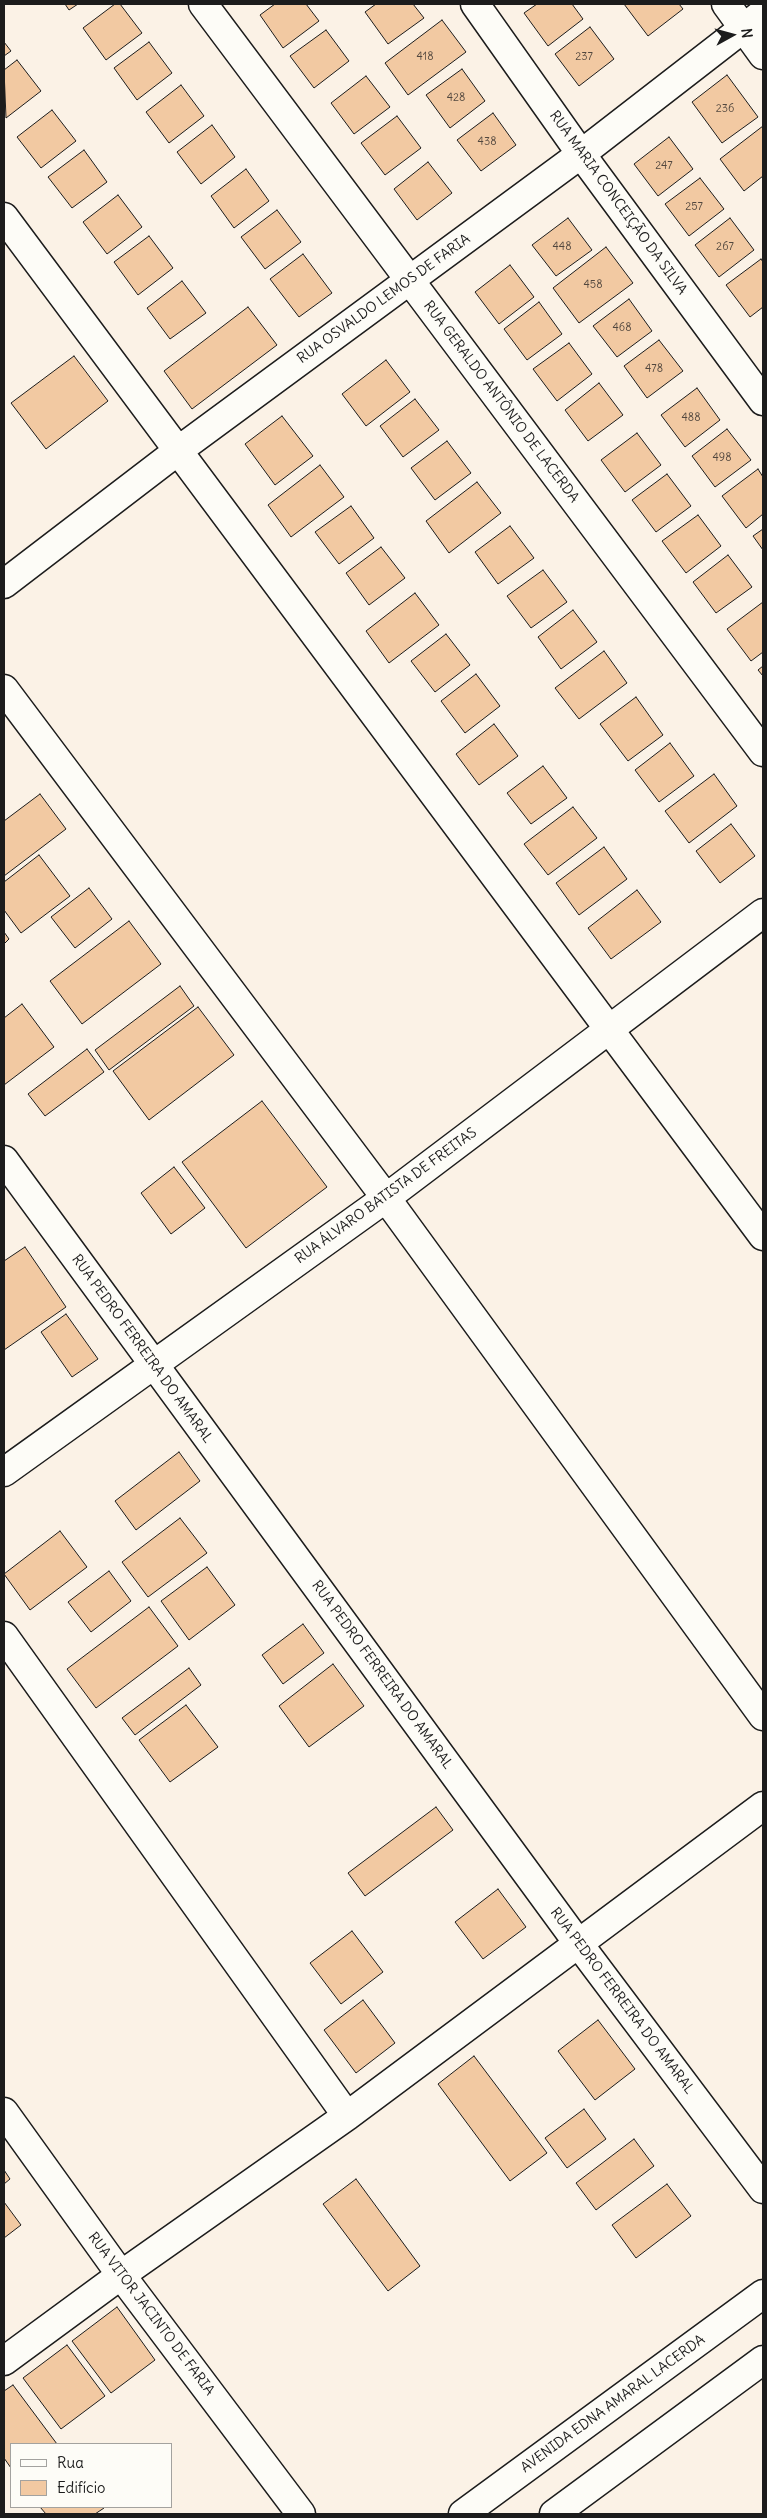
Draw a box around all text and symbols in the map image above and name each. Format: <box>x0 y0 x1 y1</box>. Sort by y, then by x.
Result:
north arrow <box>707 10 757 60</box>
text: N <box>737 27 756 39</box>
house number: 418 <box>417 50 433 64</box>
house number: 237 <box>575 50 593 64</box>
house number: 428 <box>447 91 465 105</box>
house number: 236 <box>716 102 734 116</box>
street label: RUA MARIA CONCEIÇÃO DA SILVA <box>546 108 690 298</box>
house number: 438 <box>478 135 496 149</box>
house number: 247 <box>655 159 673 173</box>
house number: 257 <box>685 200 703 214</box>
street label: RUA OSVALDO LEMOS DE FARIA <box>294 231 474 367</box>
house number: 448 <box>552 240 572 254</box>
house number: 267 <box>716 240 734 254</box>
house number: 458 <box>583 278 603 292</box>
street label: RUA GERALDO ANTÔNIO DE LACERDA <box>420 298 582 506</box>
house number: 468 <box>612 321 632 335</box>
house number: 478 <box>645 362 663 376</box>
house number: 488 <box>681 411 701 425</box>
house number: 498 <box>712 451 732 465</box>
street label: RUA ÁLVARO BATISTA DE FREITAS <box>292 1124 480 1268</box>
street label: RUA PEDRO FERREIRA DO AMARAL <box>68 1251 216 1447</box>
street label: RUA PEDRO FERREIRA DO AMARAL <box>308 1577 456 1773</box>
street label: RUA PEDRO FERREIRA DO AMARAL <box>546 1905 698 2097</box>
street label: RUA VITOR JACINTO DE FARIA <box>84 2229 218 2399</box>
street label: AVENIDA EDNA AMARAL LACERDA <box>518 2331 708 2477</box>
legend <box>10 2443 172 2508</box>
text: Rua <box>57 2453 84 2472</box>
text: Edifício <box>57 2478 105 2497</box>

